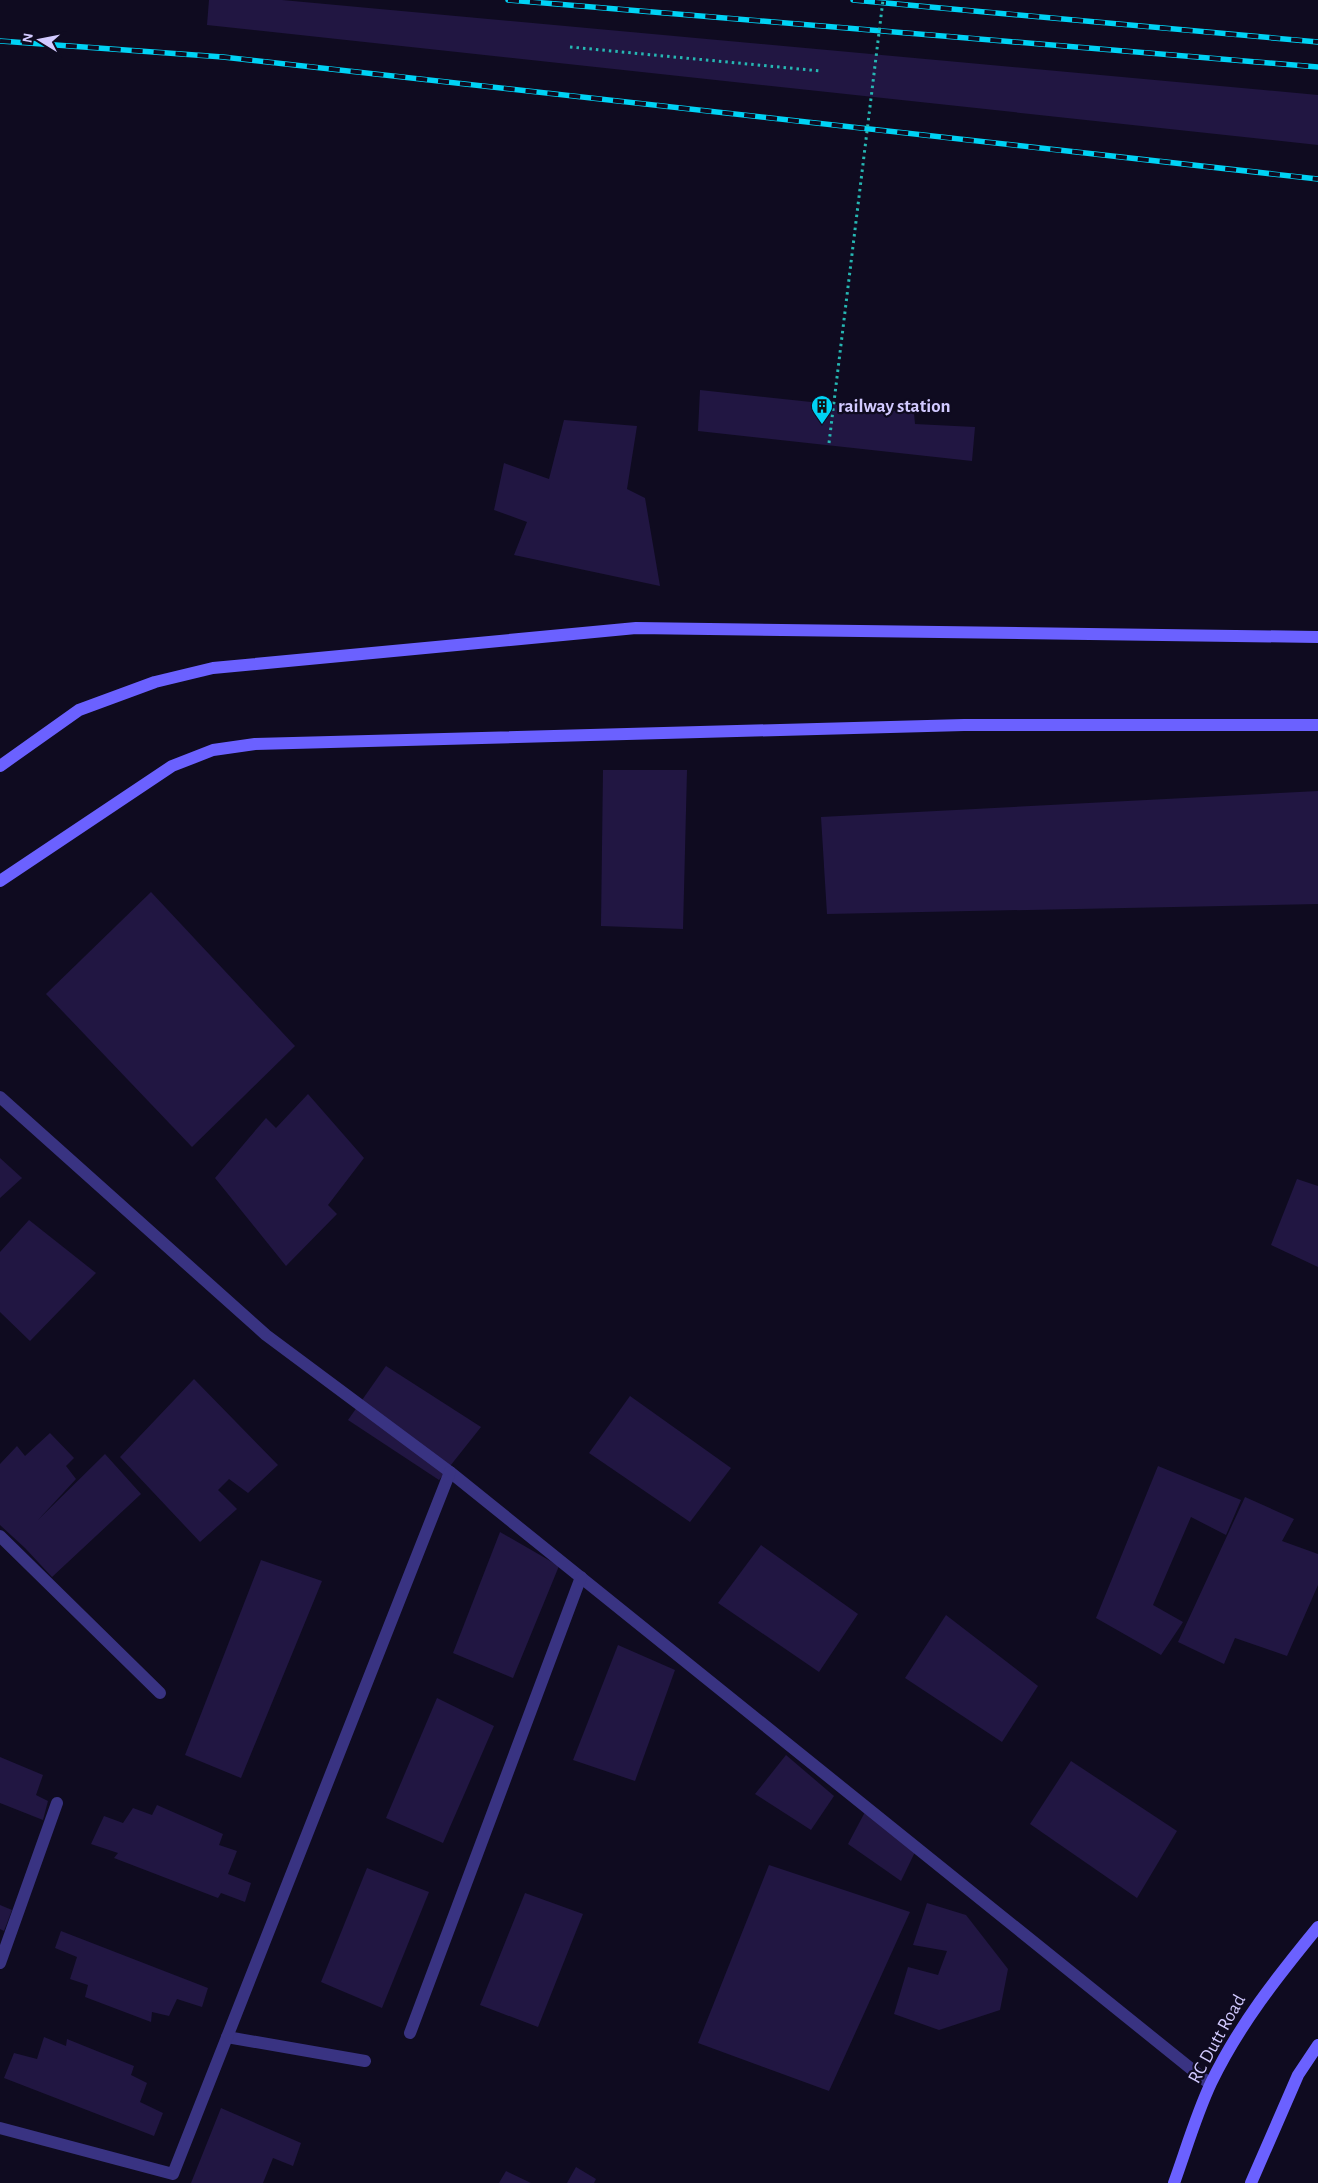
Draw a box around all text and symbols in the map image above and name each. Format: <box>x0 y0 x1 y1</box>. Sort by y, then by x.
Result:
north arrow <box>15 15 65 65</box>
text: N <box>20 32 36 44</box>
building icon: railway station <box>810 394 834 425</box>
place label: railway station <box>838 397 950 416</box>
street label: RC Dutt Road <box>1185 1991 1249 2087</box>

